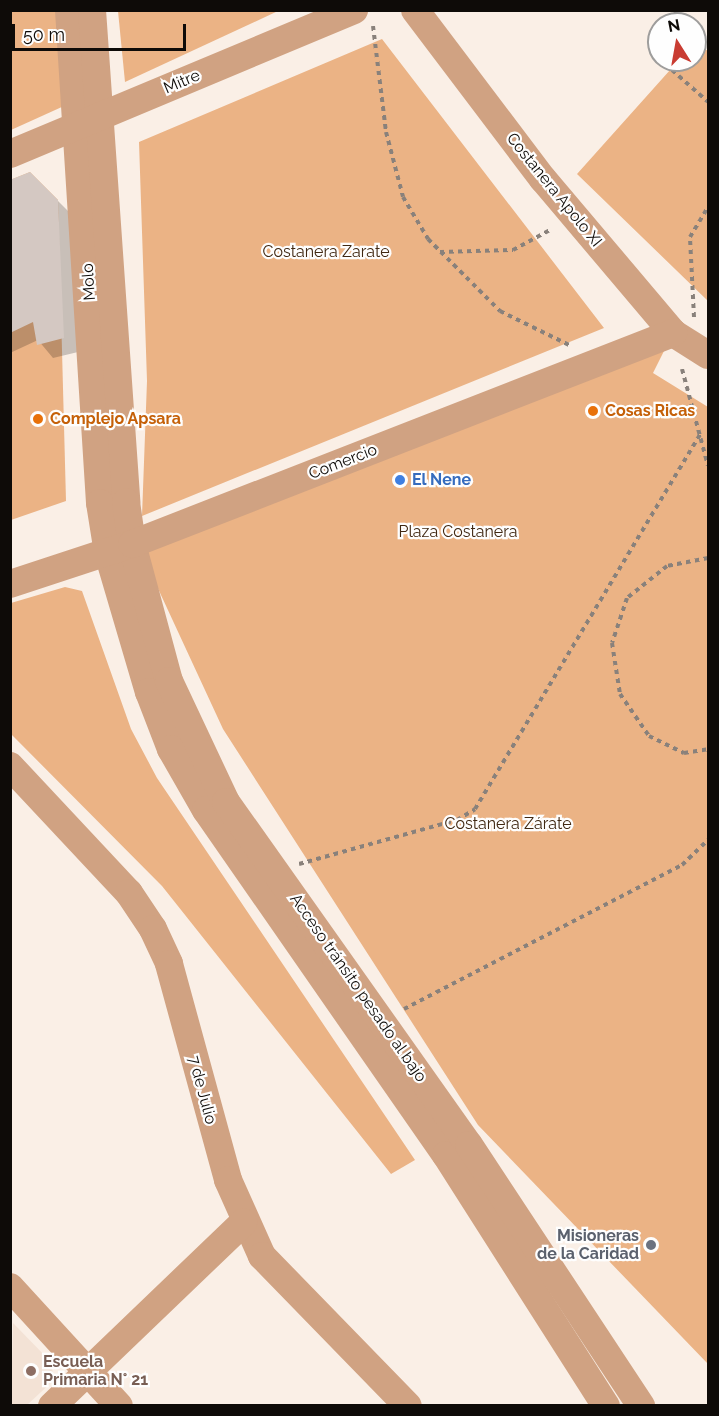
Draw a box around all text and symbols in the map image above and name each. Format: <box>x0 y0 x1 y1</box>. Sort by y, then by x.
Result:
scale bar <box>15 12 189 50</box>
north arrow <box>647 12 707 72</box>
text: N <box>666 15 682 36</box>
text: 50 m <box>23 24 65 45</box>
street label: Mitre <box>161 66 203 98</box>
street label: Costanera Apolo XI <box>502 129 606 251</box>
park label: Costanera Zarate <box>262 242 390 262</box>
street label: Molo <box>78 263 100 301</box>
place label: Cosas Ricas <box>605 401 695 421</box>
marker: Cosas Ricas <box>586 404 600 418</box>
place label: Complejo Apsara <box>50 409 181 429</box>
marker: Complejo Apsara <box>31 412 45 426</box>
street label: Comercio <box>306 440 380 484</box>
place label: El Nene <box>412 470 471 490</box>
marker: El Nene <box>393 473 407 487</box>
park label: Plaza Costanera <box>398 522 518 542</box>
park label: Costanera Zárate <box>444 814 572 834</box>
street label: Acceso tránsito pesado al bajo <box>285 890 431 1086</box>
street label: 7 de Julio <box>184 1053 220 1127</box>
place label: Misioneras de la Caridad <box>537 1226 639 1264</box>
marker: Misioneras de la Caridad <box>644 1238 658 1252</box>
place label: Escuela Primaria N° 21 <box>43 1352 148 1390</box>
marker: Escuela Primaria N° 21 <box>24 1364 38 1378</box>

